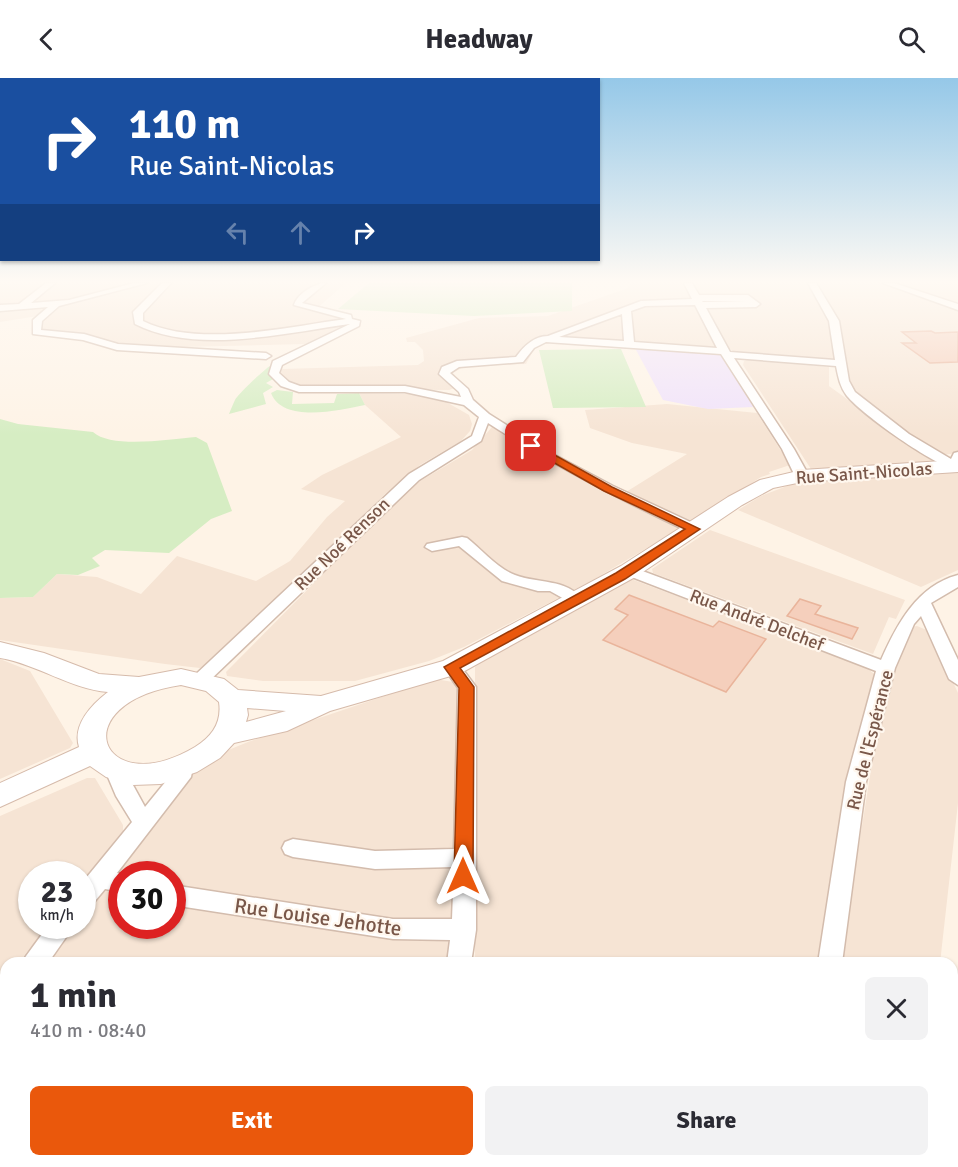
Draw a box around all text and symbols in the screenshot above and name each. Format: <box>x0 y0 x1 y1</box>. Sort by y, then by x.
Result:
icon: back <box>30 23 63 56</box>
text: Headway <box>425 23 533 56</box>
icon: search <box>895 23 928 56</box>
text: 110 m <box>129 99 240 150</box>
icon: right <box>30 102 108 180</box>
text: Rue Saint-Nicolas <box>129 150 334 183</box>
icon: left <box>221 216 254 249</box>
icon: ahead <box>284 216 317 249</box>
icon: right <box>347 216 380 249</box>
pin <box>505 420 556 471</box>
icon: arrive <box>514 429 547 462</box>
street label: Rue Saint-Nicolas <box>795 457 933 489</box>
street label: Rue Noé Renson <box>290 493 394 595</box>
street label: Rue André Delchef <box>687 584 828 656</box>
street label: Rue de l'Espérance <box>842 668 898 812</box>
position arrow <box>431 844 495 908</box>
speed limit sign: 30 <box>108 861 186 939</box>
text: 23 <box>41 874 73 911</box>
street label: Rue Louise Jehotte <box>233 892 403 942</box>
text: km/h <box>40 906 74 924</box>
text: 1 min <box>30 973 117 1018</box>
button: close <box>865 977 928 1040</box>
text: 410 m · 08:40 <box>30 1018 146 1043</box>
button: Exit <box>30 1086 473 1155</box>
button: Share <box>485 1086 928 1155</box>

